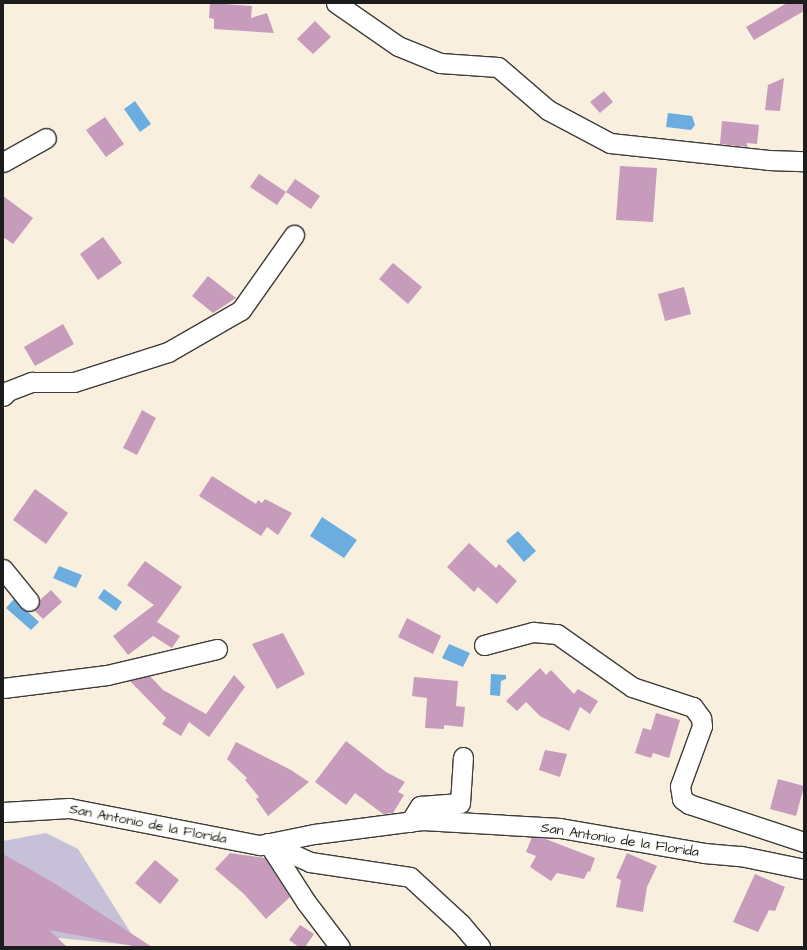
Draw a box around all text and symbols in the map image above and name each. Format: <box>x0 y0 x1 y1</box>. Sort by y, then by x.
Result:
street label: San Antonio de la Florida <box>68 800 228 848</box>
street label: San Antonio de la Florida <box>540 819 700 861</box>

